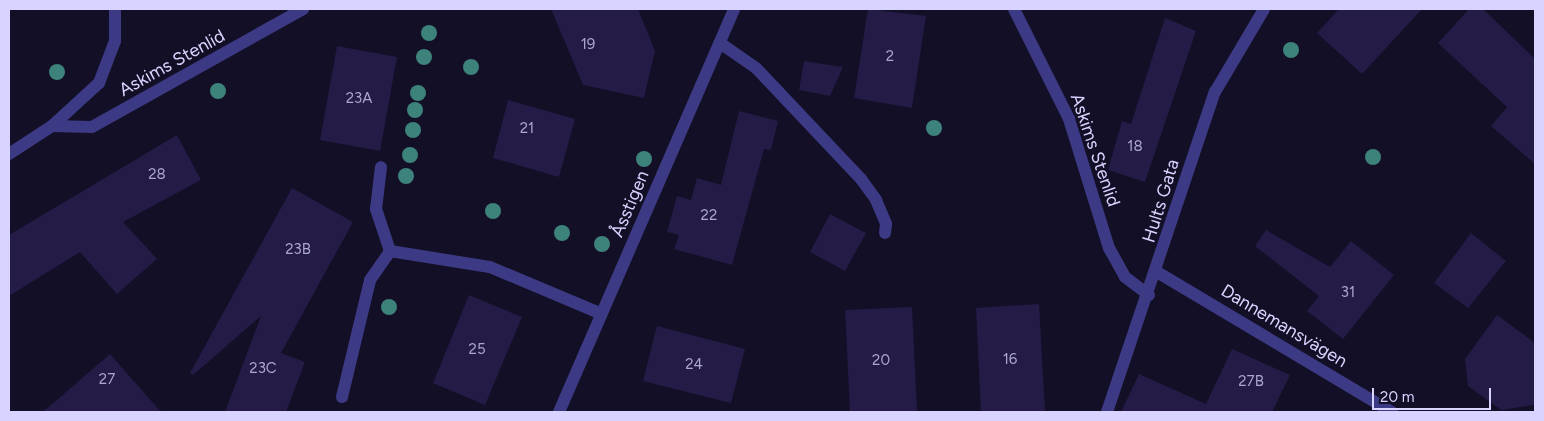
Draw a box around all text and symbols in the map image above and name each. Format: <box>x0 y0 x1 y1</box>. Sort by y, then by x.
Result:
street label: Askims Stenlid <box>115 25 229 101</box>
house number: 19 <box>581 36 595 54</box>
house number: 2 <box>886 48 894 66</box>
house number: 23A <box>346 90 372 108</box>
street label: Askims Stenlid <box>1066 91 1124 209</box>
house number: 21 <box>520 120 534 138</box>
house number: 18 <box>1127 138 1143 156</box>
street label: Hults Gata <box>1138 157 1184 245</box>
house number: 28 <box>148 166 166 184</box>
street label: Åsstigen <box>606 167 654 241</box>
house number: 22 <box>701 207 717 225</box>
house number: 23B <box>285 241 311 259</box>
street label: Dannemansvägen <box>1217 280 1351 372</box>
house number: 31 <box>1341 284 1355 302</box>
house number: 25 <box>468 341 486 359</box>
house number: 16 <box>1003 351 1017 369</box>
house number: 20 <box>872 352 890 370</box>
house number: 24 <box>685 356 703 374</box>
house number: 23C <box>249 360 277 378</box>
house number: 27 <box>99 371 115 389</box>
house number: 27B <box>1238 373 1264 391</box>
scale bar <box>1374 378 1493 410</box>
text: 20 m <box>1380 388 1414 406</box>

